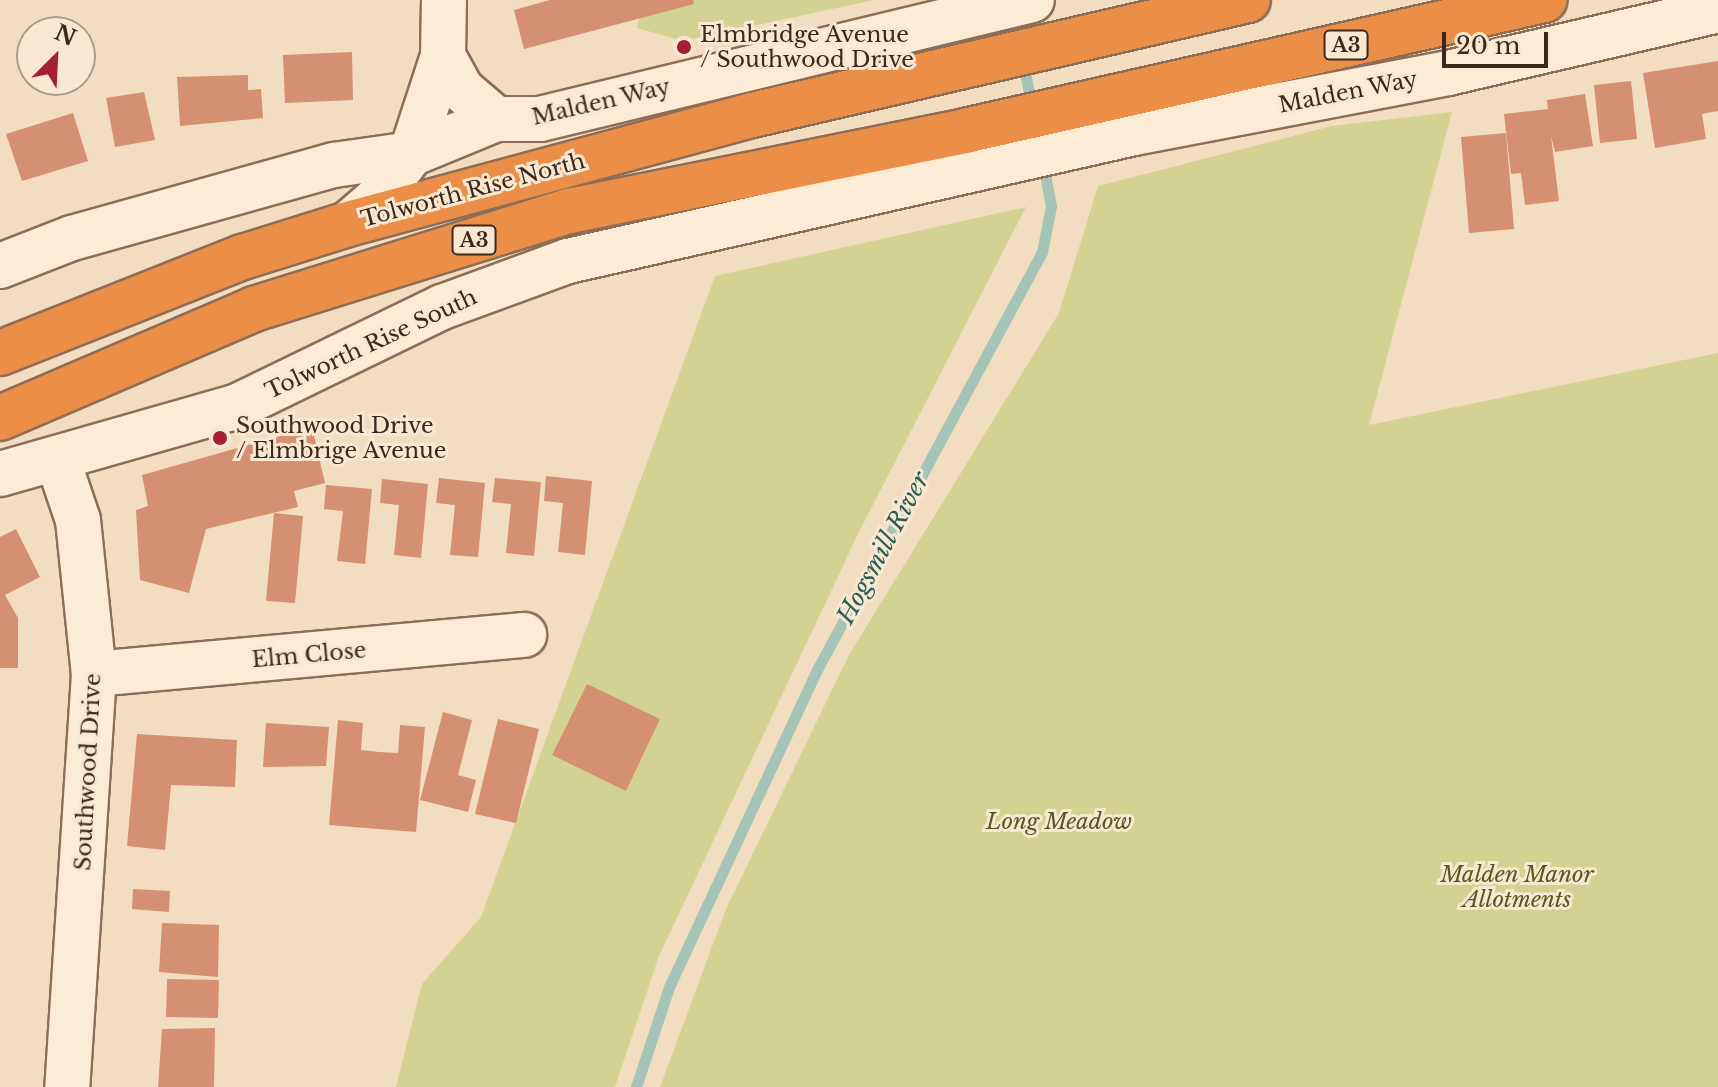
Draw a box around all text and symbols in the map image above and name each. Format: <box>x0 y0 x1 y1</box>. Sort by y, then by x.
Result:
north arrow <box>16 16 96 96</box>
scale bar <box>1446 16 1552 66</box>
text: N <box>50 19 80 52</box>
place label: Elmbridge Avenue / Southwood Drive <box>700 21 914 72</box>
road number: A3 <box>1322 29 1370 61</box>
text: 20 m <box>1456 31 1521 60</box>
marker: Elmbridge Avenue / Southwood Drive <box>675 38 693 56</box>
street label: Malden Way <box>1276 65 1420 119</box>
street label: Malden Way <box>529 73 673 131</box>
street label: Tolworth Rise North <box>358 147 588 233</box>
road number: A3 <box>450 224 498 256</box>
street label: Tolworth Rise South <box>261 283 481 405</box>
place label: Southwood Drive / Elmbrige Avenue <box>236 412 447 464</box>
marker: Southwood Drive / Elmbrige Avenue <box>211 429 229 447</box>
water label: Hogsmill River <box>831 467 935 629</box>
street label: Elm Close <box>251 637 367 673</box>
street label: Southwood Drive <box>70 673 106 871</box>
park label: Long Meadow <box>986 809 1132 835</box>
park label: Malden Manor Allotments <box>1440 861 1594 912</box>

